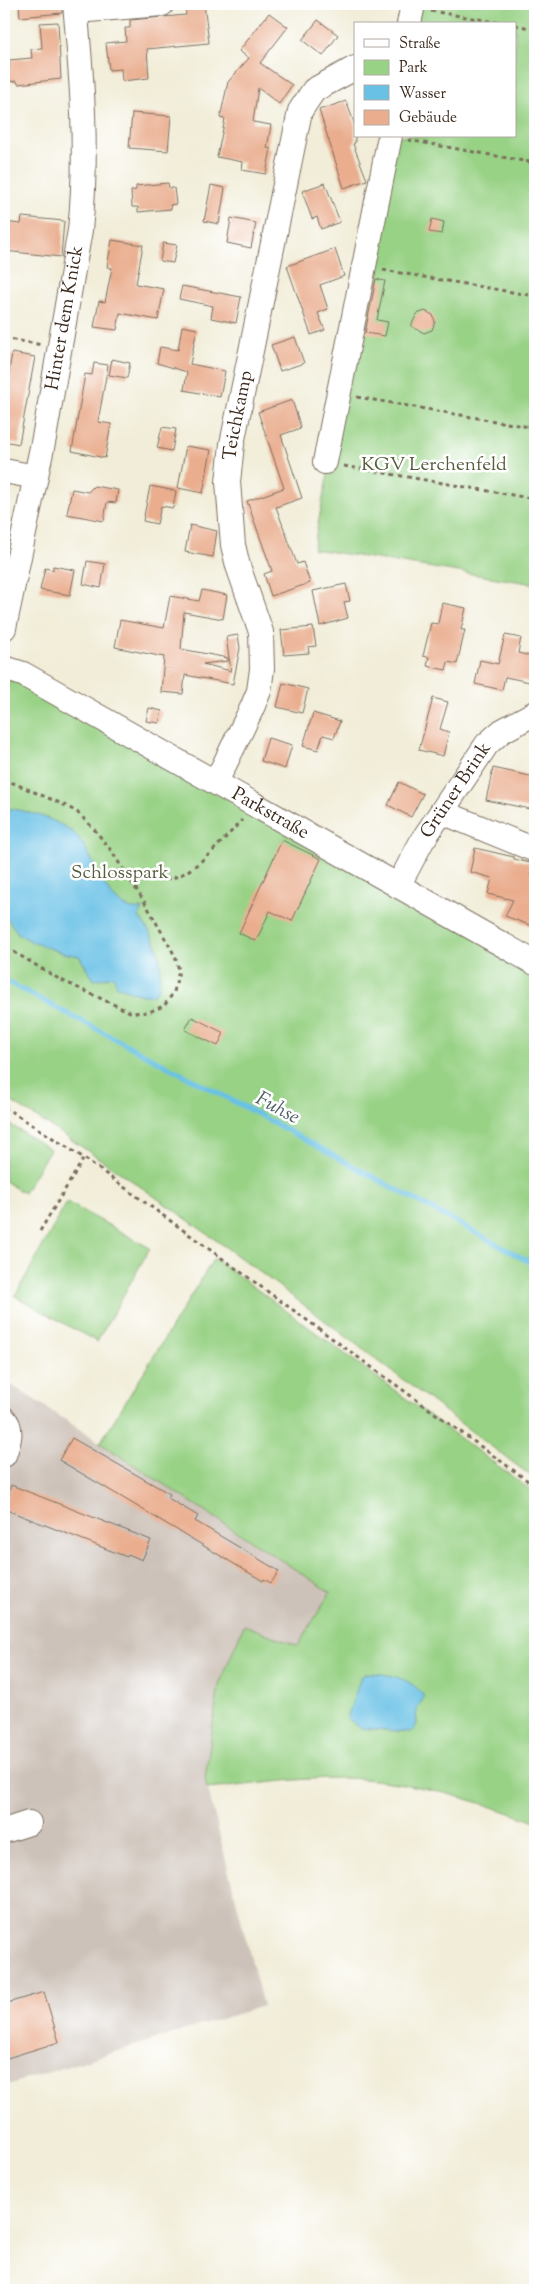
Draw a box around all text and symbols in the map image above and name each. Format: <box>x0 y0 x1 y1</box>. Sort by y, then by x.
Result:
legend <box>354 22 516 138</box>
text: Straße <box>399 34 441 55</box>
text: Park <box>399 58 428 79</box>
text: Wasser <box>399 84 446 105</box>
text: Gebäude <box>399 108 457 129</box>
street label: Hinter dem Knick <box>39 243 91 392</box>
street label: Teichkamp <box>217 368 260 461</box>
park label: KGV Lerchenfeld <box>361 452 507 479</box>
street label: Grüner Brink <box>414 736 498 844</box>
street label: Parkstraße <box>227 781 314 846</box>
park label: Schlosspark <box>71 860 170 887</box>
water label: Fuhse <box>250 1085 304 1133</box>

